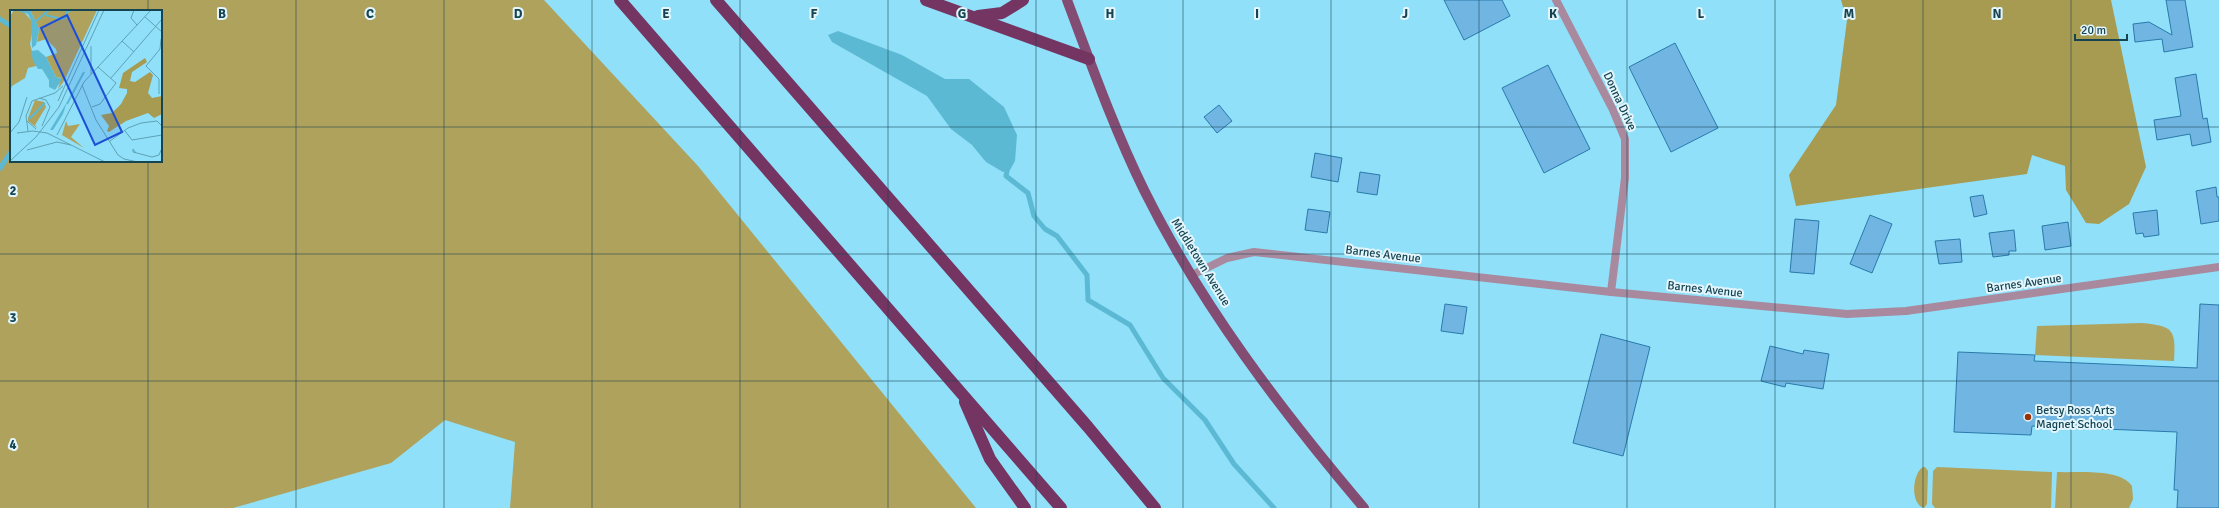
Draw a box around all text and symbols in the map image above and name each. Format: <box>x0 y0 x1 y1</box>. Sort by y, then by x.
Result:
text: B <box>218 6 226 22</box>
text: C <box>366 6 374 22</box>
text: D <box>514 6 523 22</box>
text: E <box>662 6 670 22</box>
text: F <box>811 6 818 22</box>
text: G <box>958 6 966 22</box>
text: H <box>1106 6 1114 22</box>
text: I <box>1255 6 1259 22</box>
text: J <box>1402 6 1408 22</box>
text: K <box>1549 6 1557 22</box>
text: L <box>1698 6 1705 22</box>
text: M <box>1844 6 1855 22</box>
text: N <box>1992 6 2002 22</box>
inset map <box>10 10 162 162</box>
scale bar <box>2075 16 2127 42</box>
text: 20 m <box>2081 23 2106 38</box>
street label: Donna Drive <box>1600 70 1640 133</box>
text: 2 <box>9 183 17 199</box>
street label: Middletown Avenue <box>1168 216 1234 309</box>
street label: Barnes Avenue <box>1344 242 1421 267</box>
street label: Barnes Avenue <box>1986 271 2063 296</box>
street label: Barnes Avenue <box>1666 278 1743 301</box>
text: 3 <box>9 310 17 326</box>
place label: Betsy Ross Arts Magnet School <box>2036 403 2115 432</box>
marker: Betsy Ross Arts Magnet School <box>2023 412 2033 422</box>
text: 4 <box>9 437 17 453</box>

